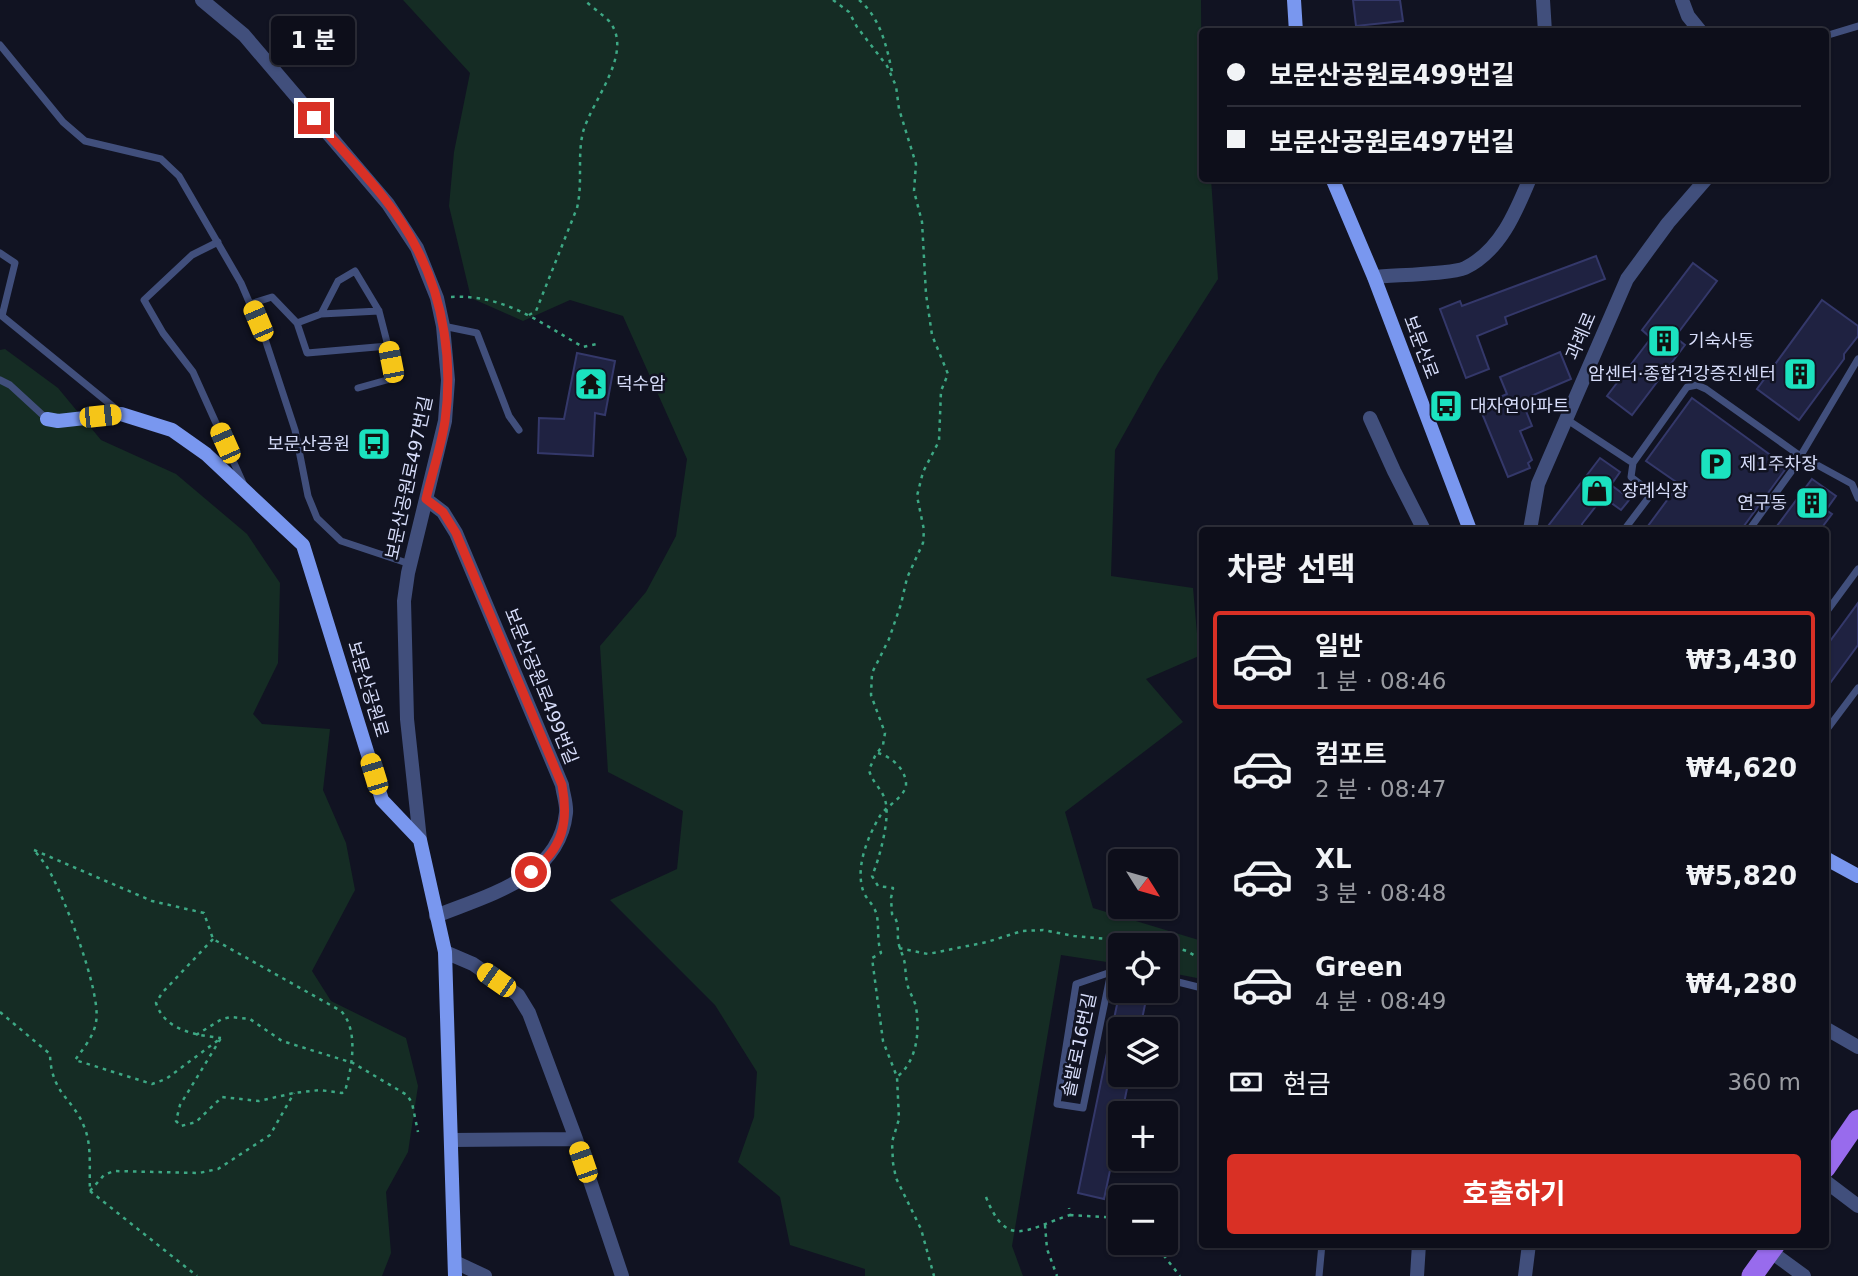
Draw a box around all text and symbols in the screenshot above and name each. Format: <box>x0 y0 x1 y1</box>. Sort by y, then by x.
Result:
callout: 1 분 <box>272 17 356 66</box>
text: 1 분 <box>290 27 336 53</box>
text: 보문산공원로499번길 <box>1269 60 1515 90</box>
route end <box>298 102 330 134</box>
text: 보문산공원로497번길 <box>1269 127 1515 157</box>
car <box>241 298 276 344</box>
street label: 과례로 <box>1561 309 1600 363</box>
street label: 보문산로 <box>1400 312 1443 382</box>
building icon: 기숙사동 <box>1645 322 1683 360</box>
place label: 기숙사동 <box>1688 330 1754 351</box>
car <box>377 339 406 385</box>
building icon: 암센터·종합건강증진센터 <box>1781 355 1819 393</box>
place label: 암센터·종합건강증진센터 <box>1588 363 1776 384</box>
temple icon: 덕수암 <box>572 365 610 403</box>
place label: 덕수암 <box>616 373 666 394</box>
bus stop icon: 대자연아파트 <box>1427 387 1465 425</box>
street label: 보문산공원로497번길 <box>381 394 436 562</box>
place label: 대자연아파트 <box>1470 395 1569 416</box>
car <box>79 403 122 429</box>
car <box>207 420 244 466</box>
bus stop icon: 보문산공원 <box>355 425 393 463</box>
place label: 보문산공원 <box>267 433 350 454</box>
parking icon: 제1주차장 <box>1697 445 1735 483</box>
place label: 제1주차장 <box>1740 453 1818 474</box>
shop icon: 장례식장 <box>1578 472 1616 510</box>
place label: 장례식장 <box>1622 480 1688 501</box>
building icon: 연구동 <box>1793 484 1831 522</box>
place label: 연구동 <box>1737 492 1787 513</box>
text: 차량 선택 <box>1227 550 1356 588</box>
street label: 보문산공원로499번길 <box>500 605 582 767</box>
icon: car <box>1231 629 1294 692</box>
text: 일반 <box>1315 631 1363 661</box>
street label: 보문산공원로 <box>344 638 393 739</box>
text: ₩3,430 <box>1686 645 1797 675</box>
text: 1 분 · 08:46 <box>1315 668 1446 694</box>
icon: car <box>1231 737 1294 800</box>
text: 컴포트 <box>1315 739 1387 769</box>
car <box>358 751 391 797</box>
text: ₩4,620 <box>1686 753 1797 783</box>
text: 2 분 · 08:47 <box>1315 776 1446 802</box>
text: XL <box>1315 844 1352 874</box>
icon: car <box>1231 845 1294 908</box>
north arrow <box>1108 849 1178 919</box>
map controls <box>1108 849 1178 1255</box>
route start <box>515 856 547 888</box>
text: ₩5,820 <box>1686 861 1797 891</box>
text: 3 분 · 08:48 <box>1315 880 1446 906</box>
button: locate <box>1108 933 1178 1003</box>
text: Green <box>1315 952 1403 982</box>
icon: car <box>1231 953 1294 1016</box>
car <box>473 959 520 1001</box>
text: ₩4,280 <box>1686 969 1797 999</box>
text: 4 분 · 08:49 <box>1315 988 1446 1014</box>
street label: 솔밭로16번길 <box>1057 991 1100 1099</box>
button: layers <box>1108 1017 1178 1087</box>
icon: cash <box>1227 1063 1265 1101</box>
text: 현금 <box>1283 1069 1331 1099</box>
text: 360 m <box>1727 1069 1801 1095</box>
button: + <box>1108 1101 1178 1171</box>
car <box>567 1139 600 1185</box>
button: 호출하기 <box>1227 1154 1801 1234</box>
button: − <box>1108 1185 1178 1255</box>

